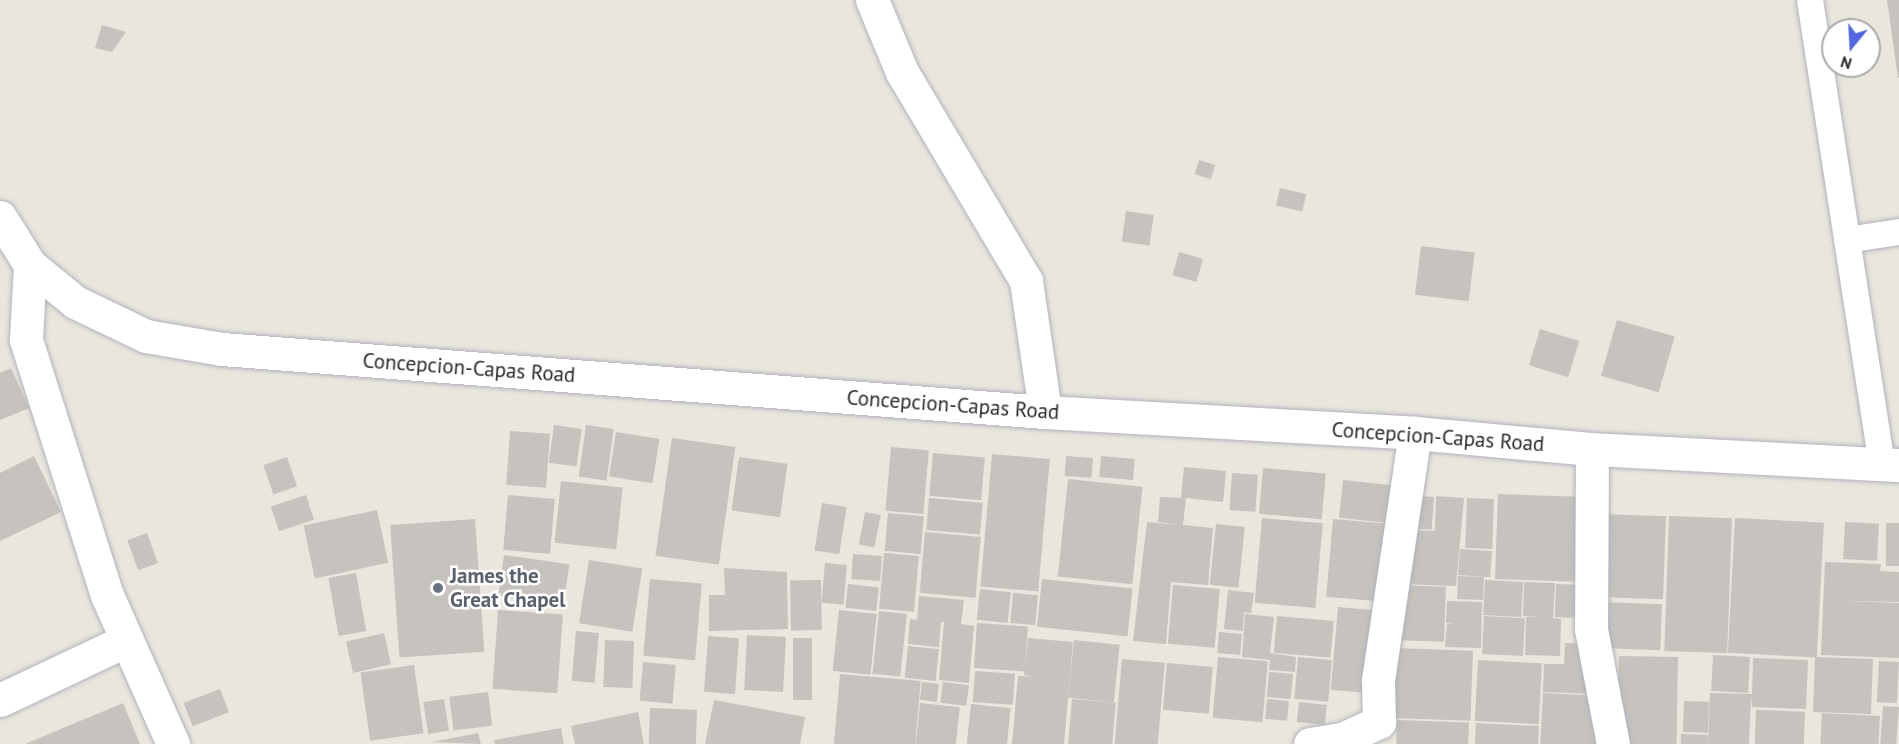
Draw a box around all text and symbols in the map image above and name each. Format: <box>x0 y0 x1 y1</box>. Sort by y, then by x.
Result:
north arrow <box>1821 18 1881 78</box>
text: N <box>1838 52 1854 74</box>
street label: Concepcion-Capas Road <box>362 348 576 388</box>
street label: Concepcion-Capas Road <box>846 385 1060 425</box>
street label: Concepcion-Capas Road <box>1331 417 1545 457</box>
place label: James the Great Chapel <box>450 563 566 613</box>
marker: James the Great Chapel <box>431 581 445 595</box>

